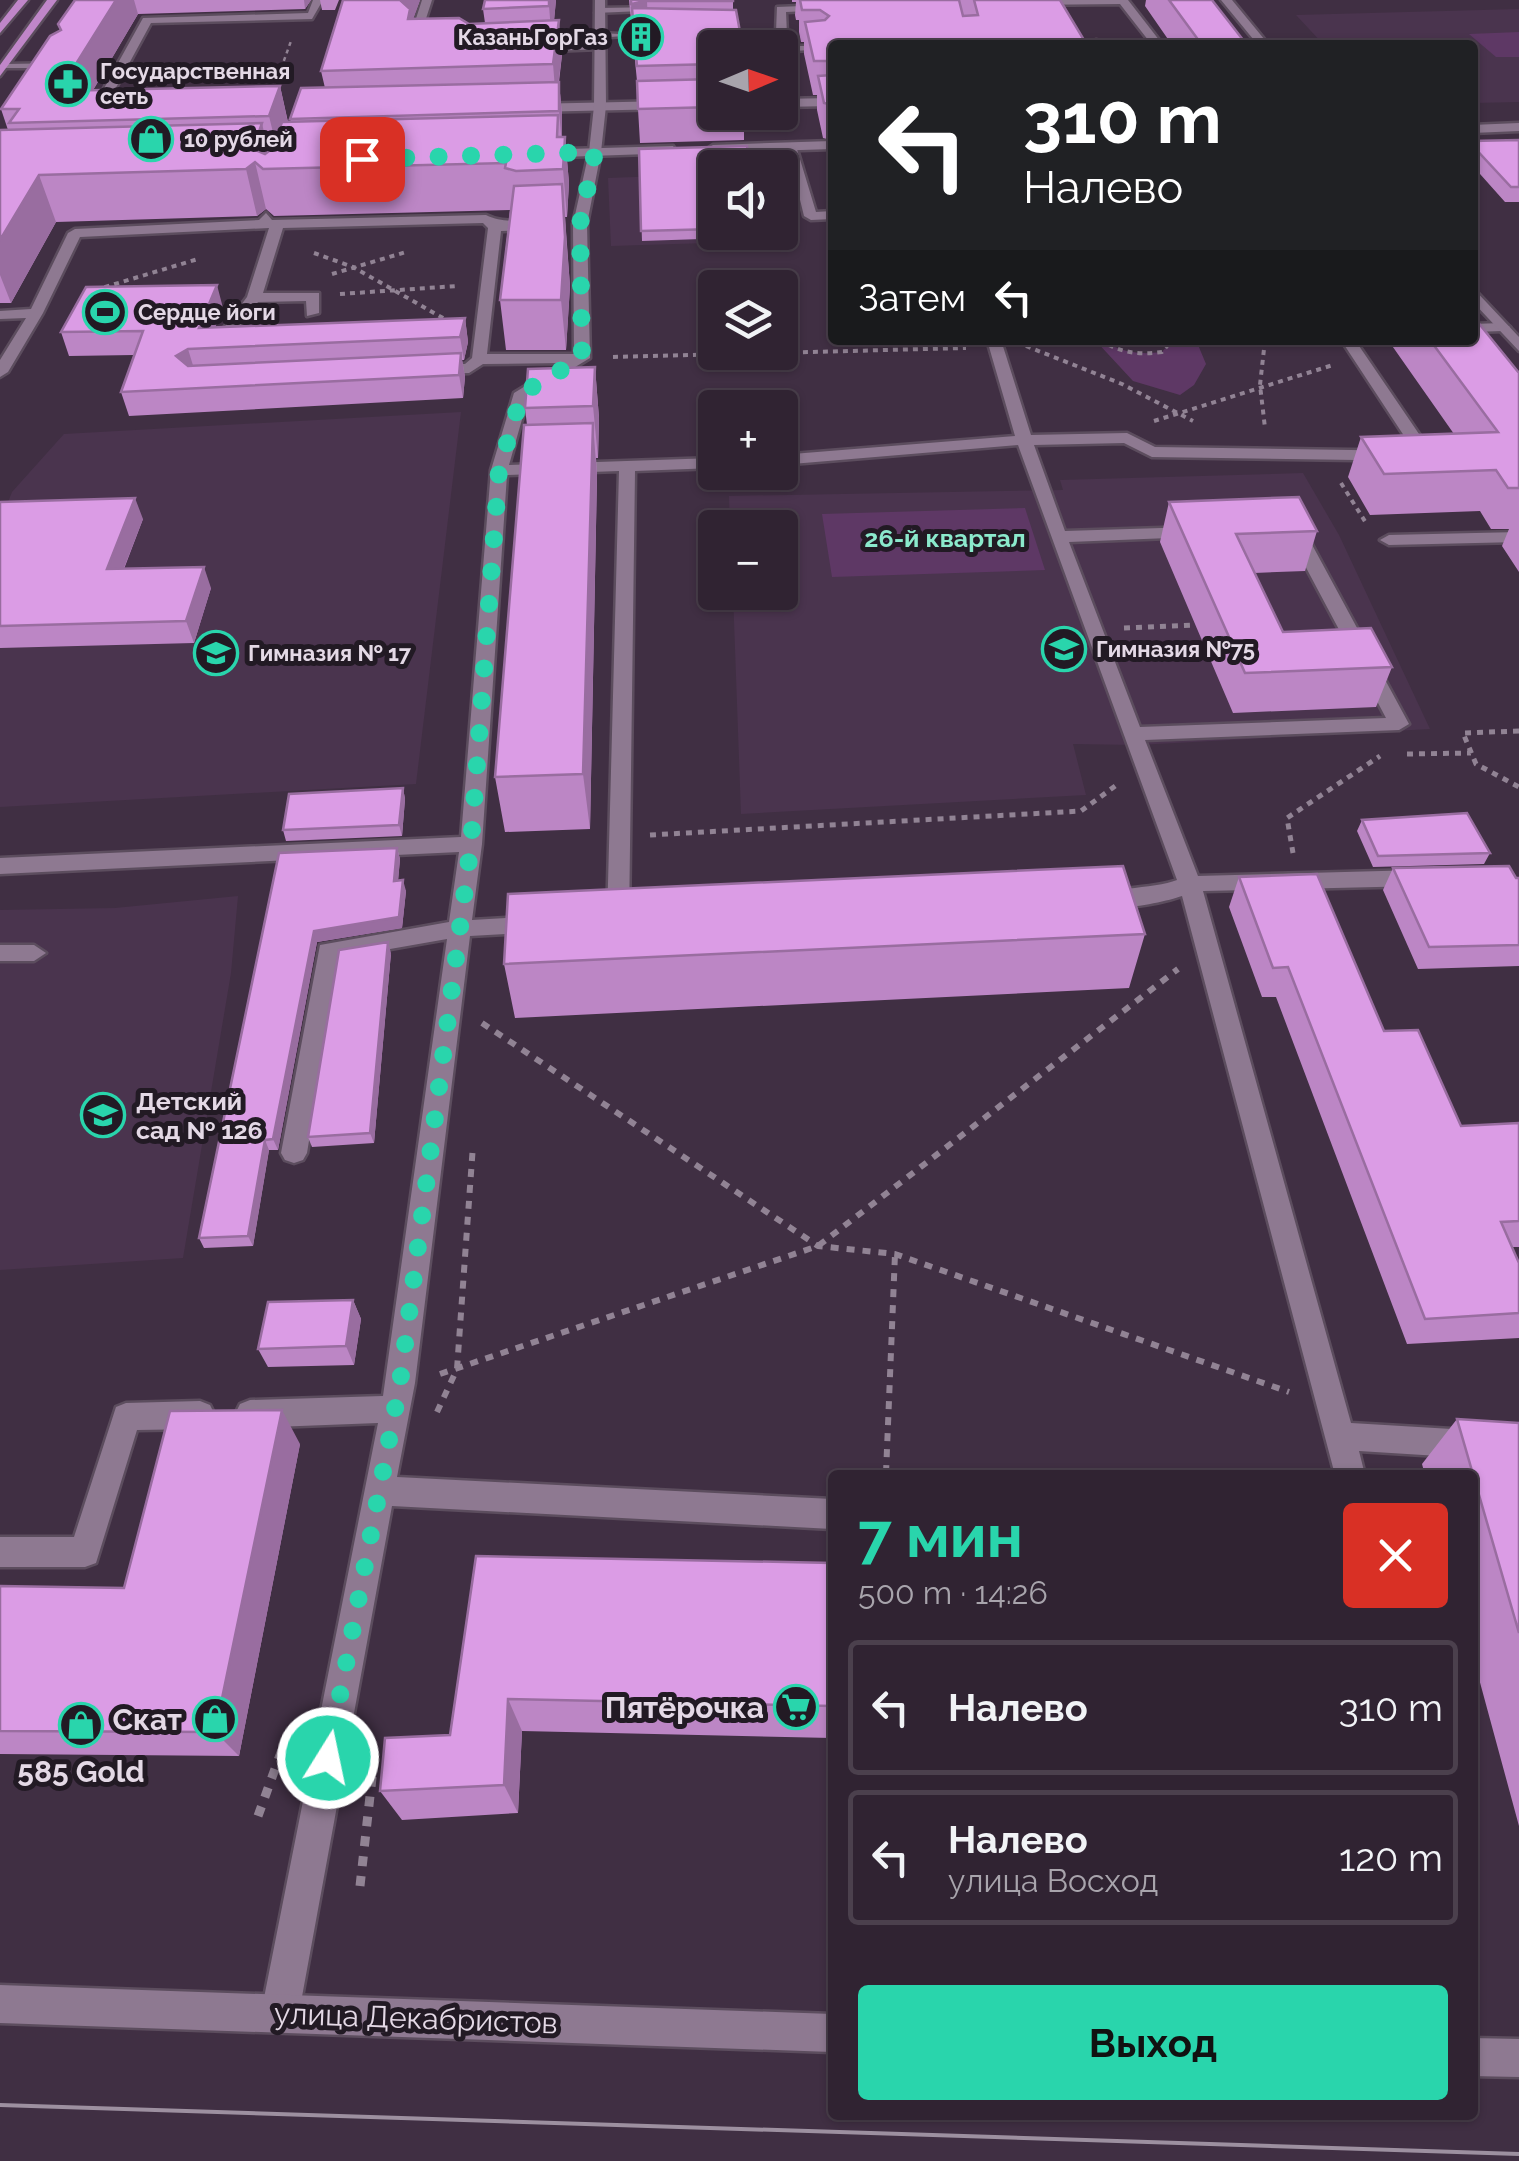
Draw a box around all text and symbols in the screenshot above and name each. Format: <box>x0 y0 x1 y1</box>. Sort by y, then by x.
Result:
building icon: КазаньГорГаз <box>618 14 664 60</box>
place label: КазаньГорГаз <box>457 24 608 50</box>
north arrow <box>698 30 798 130</box>
map controls <box>698 30 798 610</box>
place label: Государственная сеть <box>100 58 290 109</box>
pharmacy icon: Государственная сеть <box>45 61 91 107</box>
text: 310 m <box>1023 77 1222 159</box>
icon: left <box>858 80 988 210</box>
shop icon: 10 рублей <box>128 116 174 162</box>
pin <box>320 117 405 202</box>
place label: 10 рублей <box>184 126 293 152</box>
icon: arrive <box>335 132 390 187</box>
button: sound <box>698 150 798 250</box>
text: Налево <box>1023 161 1183 214</box>
button: layers <box>698 270 798 370</box>
icon: left <box>986 270 1041 325</box>
text: Затем <box>858 275 966 320</box>
sports icon: Сердце йоги <box>82 289 128 335</box>
place label: Сердце йоги <box>138 299 276 325</box>
button: + <box>698 390 798 490</box>
button: − <box>698 510 798 610</box>
district label: 26-й квартал <box>864 523 1026 553</box>
school or university icon: Гимназия №75 <box>1041 626 1087 672</box>
school or university icon: Гимназия № 17 <box>193 630 239 676</box>
place label: Гимназия №75 <box>1096 636 1255 662</box>
place label: Гимназия № 17 <box>248 640 412 666</box>
place label: Детский сад № 126 <box>136 1086 263 1145</box>
school or university icon: Детский сад № 126 <box>80 1092 126 1138</box>
text: 7 мин <box>858 1501 1023 1571</box>
button: close <box>1343 1503 1448 1608</box>
text: 500 m · 14:26 <box>858 1574 1048 1611</box>
icon: left <box>863 1680 918 1735</box>
supermarket icon: Пятёрочка <box>773 1684 819 1730</box>
text: Налево <box>948 1685 1088 1730</box>
text: 310 m <box>1339 1685 1443 1730</box>
place label: Пятёрочка <box>605 1690 764 1725</box>
shop icon: Скат <box>192 1696 238 1742</box>
shop icon: 585 Gold <box>58 1702 104 1748</box>
place label: Скат <box>113 1702 182 1737</box>
position arrow <box>276 1706 380 1810</box>
place label: 585 Gold <box>17 1754 145 1789</box>
text: Налево <box>948 1817 1088 1862</box>
icon: left <box>863 1830 918 1885</box>
text: 120 m <box>1339 1835 1443 1880</box>
text: улица Восход <box>948 1862 1158 1899</box>
button: Выход <box>858 1985 1448 2100</box>
street label: улица Декабристов <box>274 1996 558 2040</box>

